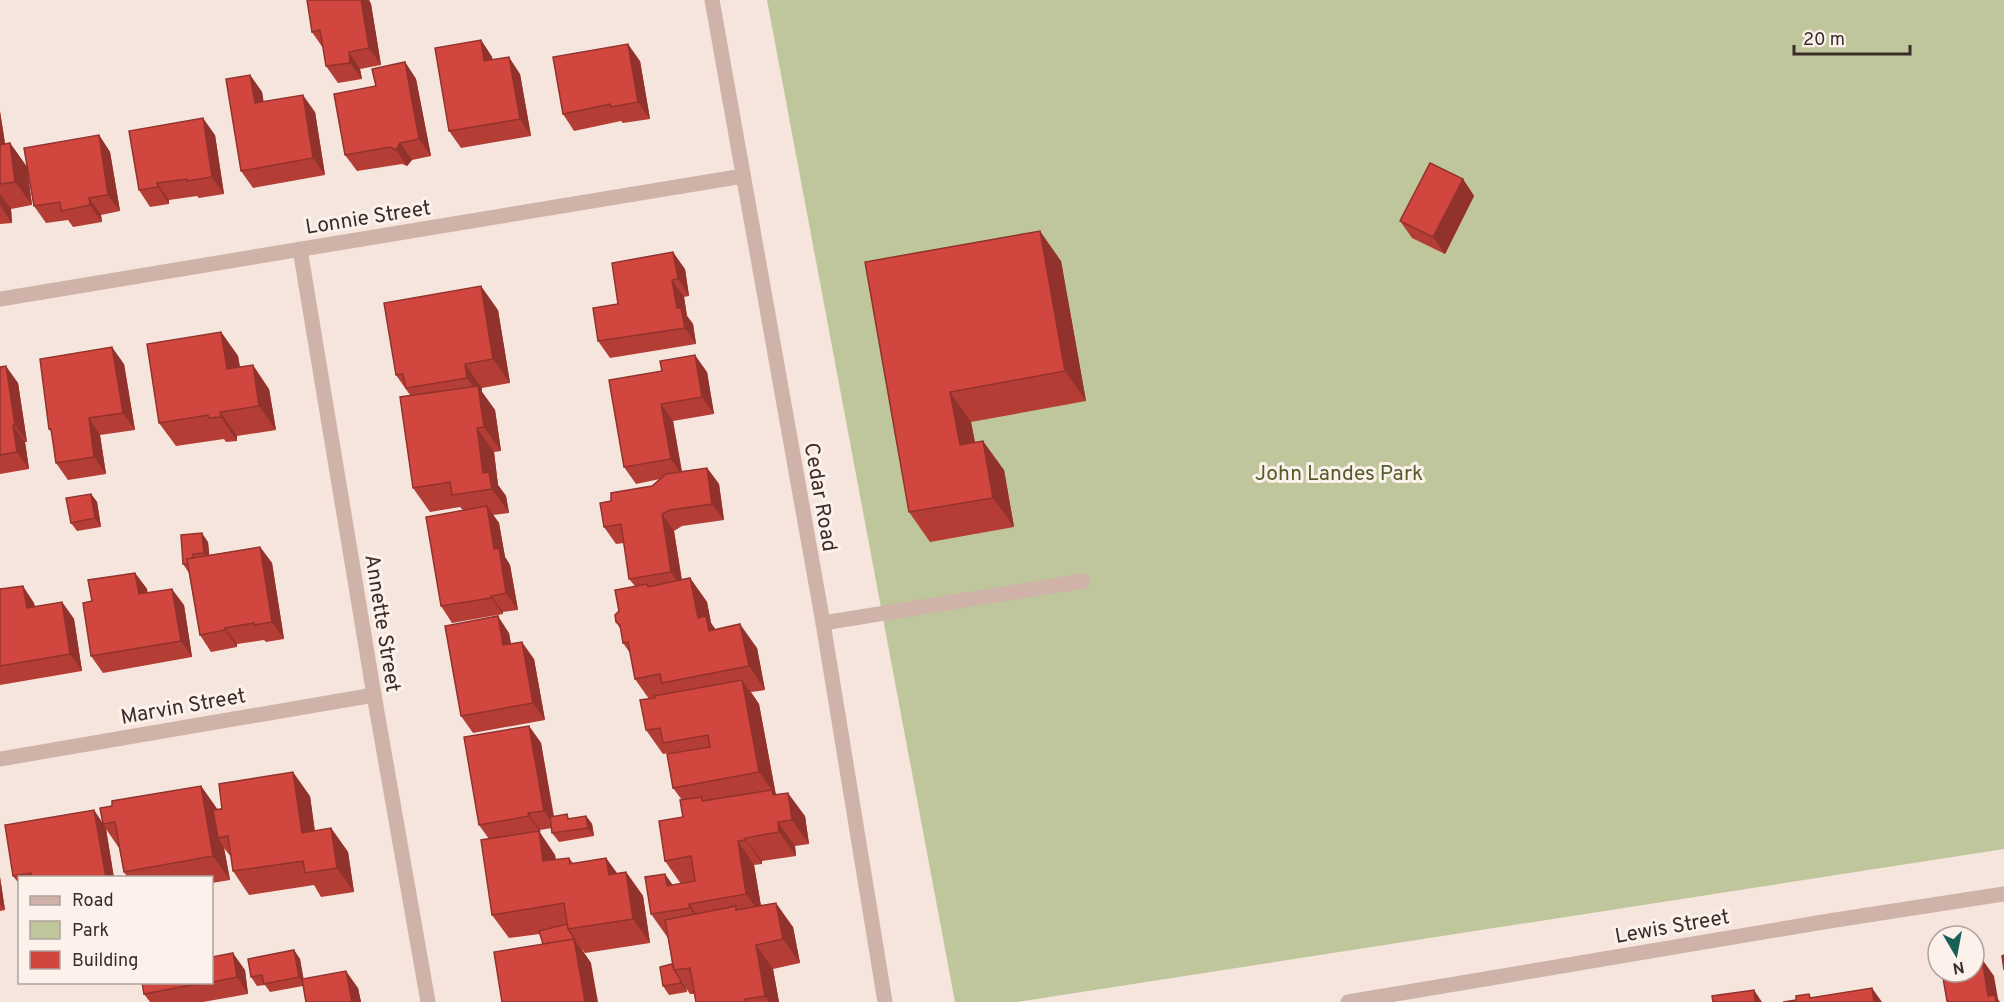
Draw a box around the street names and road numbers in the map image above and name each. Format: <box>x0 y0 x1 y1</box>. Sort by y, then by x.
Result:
street label: Lonnie Street <box>304 195 433 242</box>
street label: Cedar Road <box>797 441 842 554</box>
street label: Annette Street <box>357 552 406 694</box>
street label: Marvin Street <box>119 683 248 732</box>
street label: Lewis Street <box>1613 904 1732 951</box>

